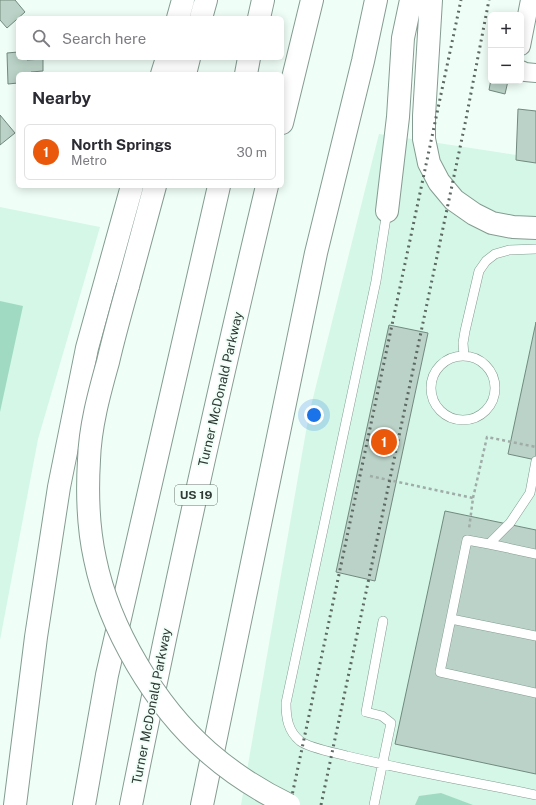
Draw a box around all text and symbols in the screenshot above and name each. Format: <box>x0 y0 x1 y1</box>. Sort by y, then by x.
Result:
map controls <box>488 12 524 84</box>
button: + <box>488 12 524 48</box>
search box <box>16 16 284 60</box>
icon: search <box>30 27 52 49</box>
text: Search here <box>62 30 146 47</box>
button: − <box>488 48 524 84</box>
text: Nearby <box>32 88 91 108</box>
text: North Springs <box>71 136 172 153</box>
text: 1 <box>43 145 49 160</box>
text: 30 m <box>237 145 267 160</box>
text: Metro <box>71 153 107 168</box>
street label: Turner McDonald Parkway <box>195 310 246 468</box>
your location <box>304 405 324 425</box>
pin: 1 <box>371 427 397 457</box>
road number: US 19 <box>175 485 217 505</box>
street label: Turner McDonald Parkway <box>129 627 174 785</box>

